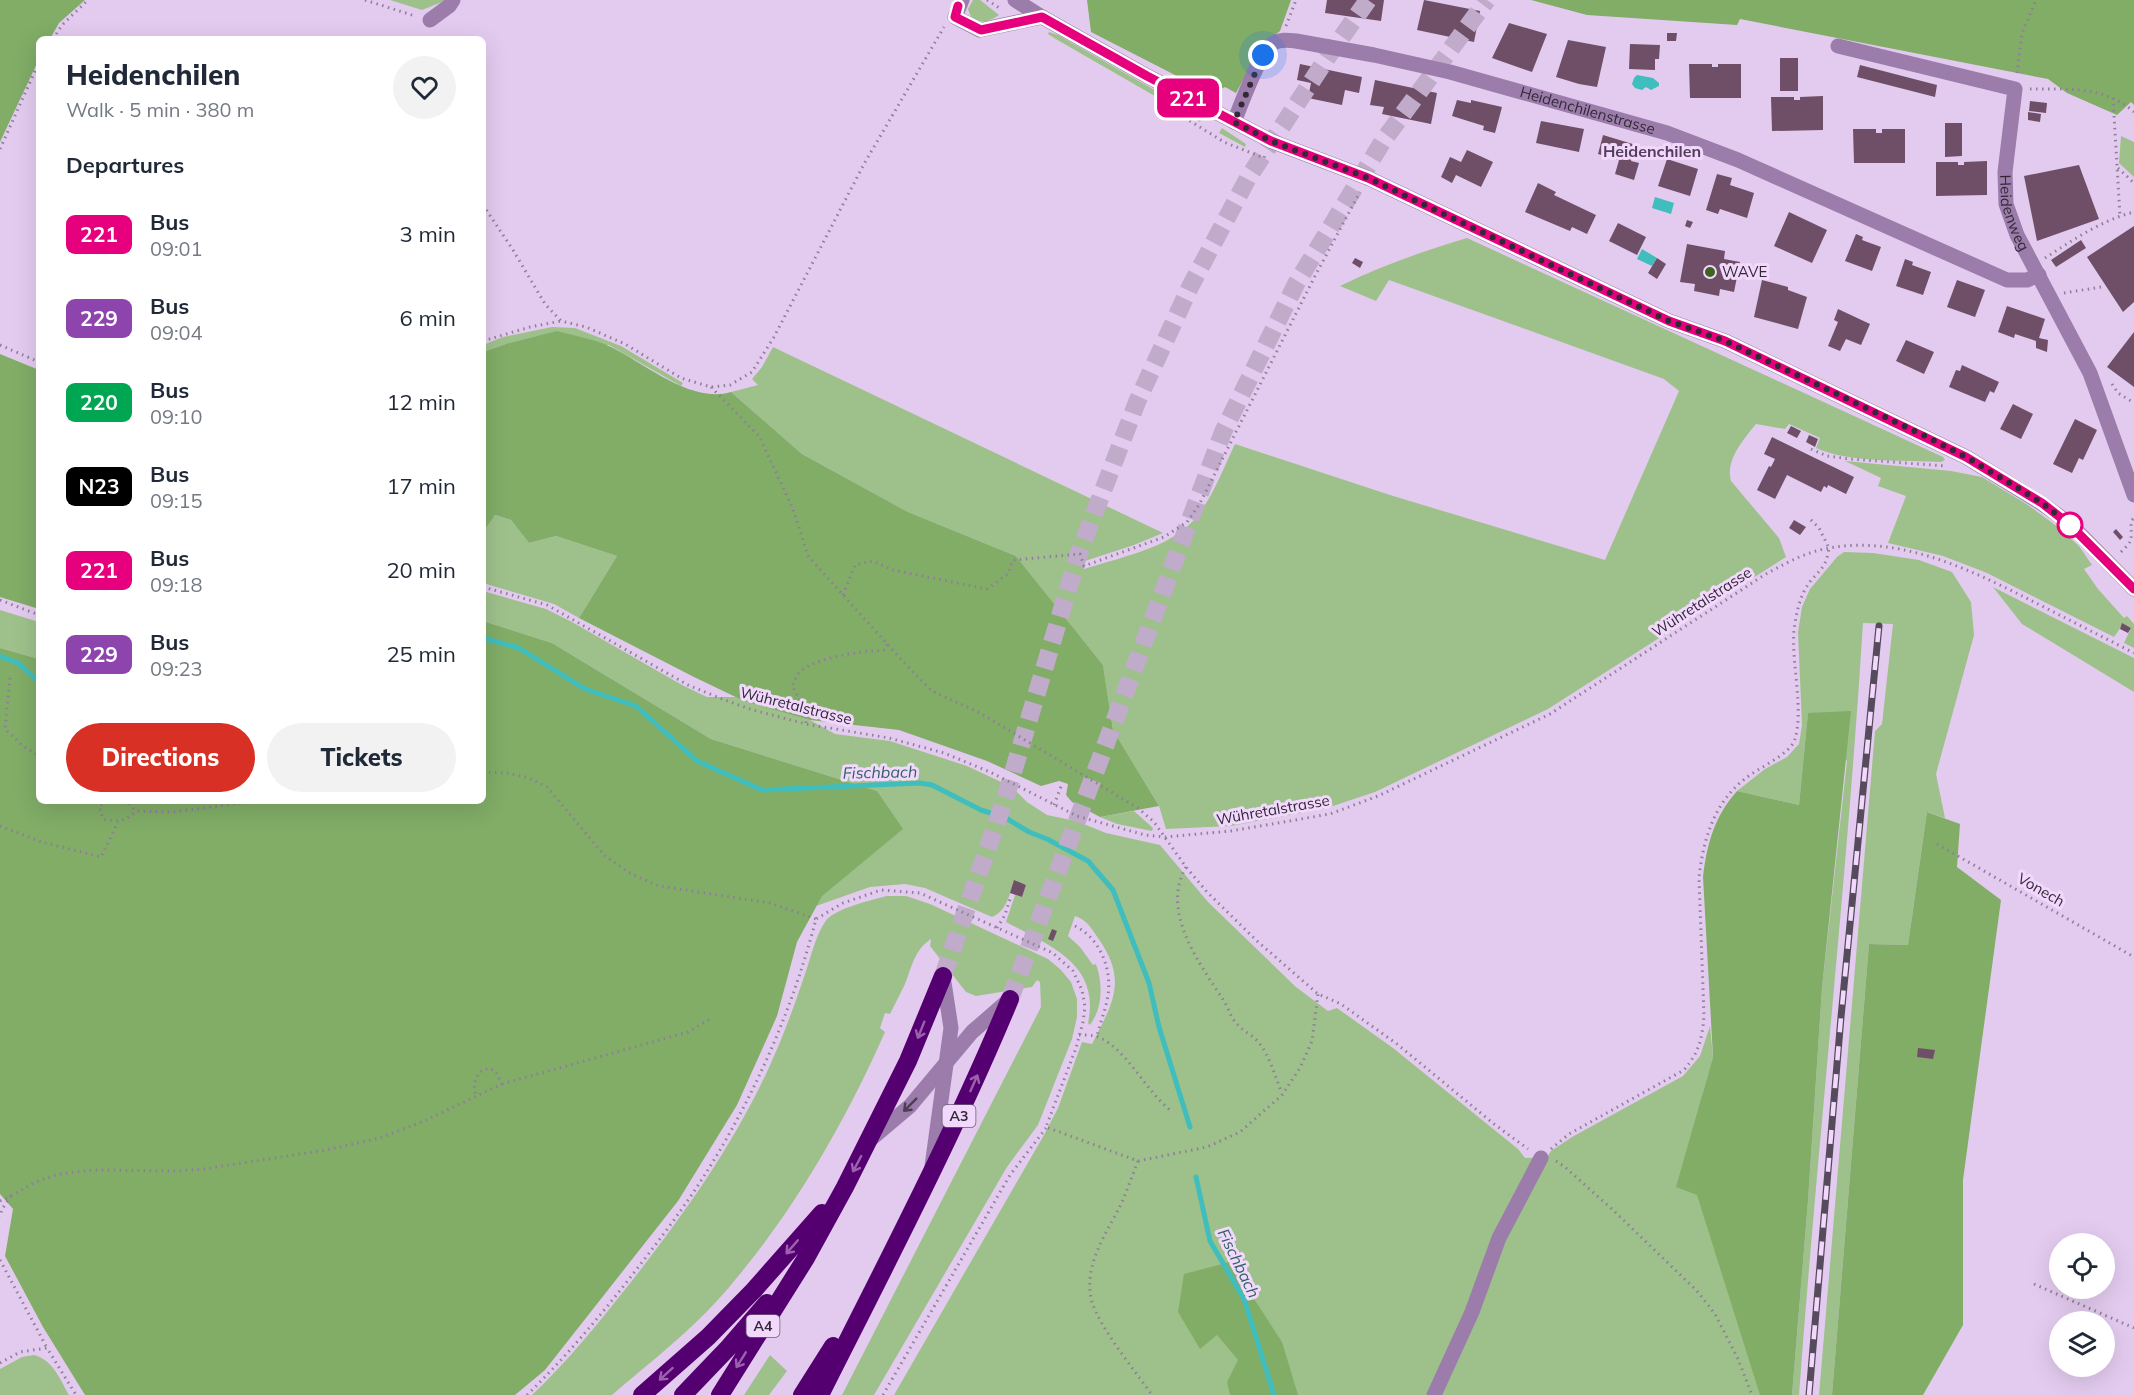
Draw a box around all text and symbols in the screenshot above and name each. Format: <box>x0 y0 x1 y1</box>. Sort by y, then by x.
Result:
your location <box>1248 40 1278 70</box>
button: heart <box>393 56 456 119</box>
text: Heidenchilen <box>66 57 240 92</box>
line badge: 221 <box>1154 78 1222 118</box>
street label: Heidenchilenstrasse <box>1518 82 1657 138</box>
text: 221 <box>1169 85 1207 111</box>
text: Walk · 5 min · 380 m <box>66 97 254 122</box>
district label: Heidenchilen <box>1603 141 1701 161</box>
text: Departures <box>66 151 184 179</box>
street label: Heidenweg <box>1996 174 2034 254</box>
text: Bus <box>150 208 189 236</box>
text: 3 min <box>400 220 456 248</box>
text: 221 <box>80 221 118 247</box>
text: 09:01 <box>150 236 203 261</box>
place label: WAVE <box>1722 262 1768 281</box>
marker: WAVE <box>1703 265 1717 279</box>
text: Bus <box>150 292 189 320</box>
text: 6 min <box>400 304 456 332</box>
text: 229 <box>80 305 118 331</box>
text: 09:04 <box>150 320 203 345</box>
text: Bus <box>150 376 189 404</box>
text: 12 min <box>386 388 456 416</box>
text: 220 <box>80 389 118 415</box>
text: 09:10 <box>150 404 203 429</box>
text: Bus <box>150 460 189 488</box>
text: 17 min <box>386 472 456 500</box>
text: N23 <box>78 473 120 499</box>
text: 09:15 <box>150 488 203 513</box>
unlabelled marker <box>2057 512 2083 538</box>
text: Bus <box>150 544 189 572</box>
text: 20 min <box>386 556 456 584</box>
text: 221 <box>80 557 118 583</box>
street label: Wühretalstrasse <box>1648 562 1755 641</box>
text: 09:18 <box>150 572 203 597</box>
text: Bus <box>150 628 189 656</box>
text: 25 min <box>386 640 456 668</box>
text: 229 <box>80 641 118 667</box>
text: 09:23 <box>150 656 203 681</box>
street label: Wühretalstrasse <box>738 682 854 729</box>
button: Directions <box>66 723 255 792</box>
button: Tickets <box>267 723 456 792</box>
water label: Fischbach <box>843 761 917 783</box>
street label: Wühretalstrasse <box>1215 790 1331 829</box>
street label: Vonech <box>2014 869 2068 911</box>
one-way arrow <box>915 1020 926 1039</box>
one-way arrow <box>969 1074 981 1092</box>
one-way arrow <box>903 1098 917 1113</box>
road number: A3 <box>942 1105 976 1127</box>
one-way arrow <box>851 1155 863 1172</box>
water label: Fischbach <box>1214 1225 1264 1301</box>
map controls <box>2049 1233 2115 1377</box>
button: locate <box>2049 1233 2115 1299</box>
one-way arrow <box>786 1239 799 1255</box>
button: layers <box>2049 1311 2115 1377</box>
road number: A4 <box>746 1315 780 1337</box>
one-way arrow <box>735 1352 748 1369</box>
one-way arrow <box>659 1367 674 1381</box>

